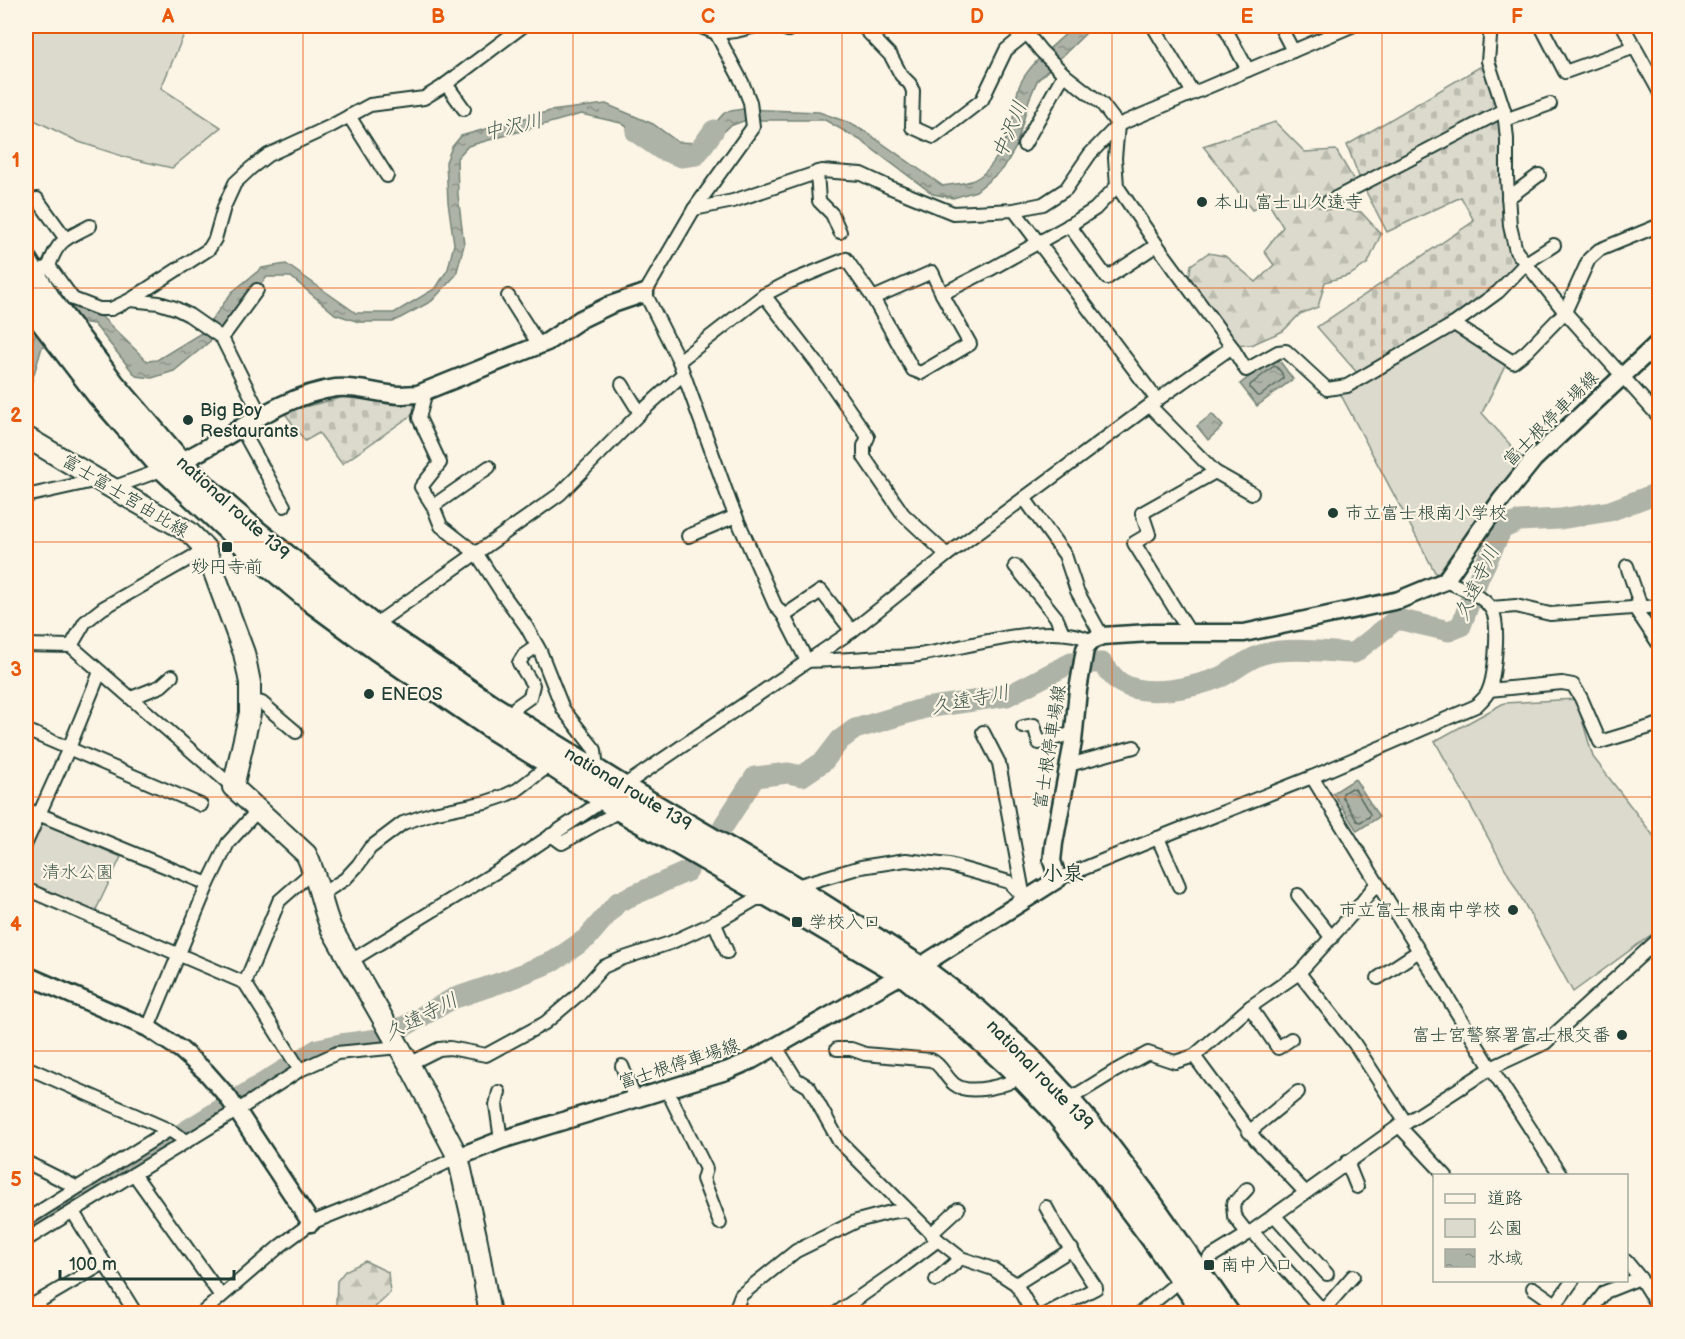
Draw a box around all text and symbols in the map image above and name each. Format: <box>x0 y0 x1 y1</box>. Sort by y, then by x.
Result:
text: A <box>161 5 175 29</box>
text: B <box>431 5 445 29</box>
text: C <box>701 5 715 29</box>
text: D <box>970 5 984 29</box>
text: E <box>1241 5 1254 29</box>
text: F <box>1511 5 1523 29</box>
water label: 中沢川 <box>988 98 1032 162</box>
water label: 中沢川 <box>481 109 545 145</box>
text: 1 <box>12 149 20 173</box>
place label: 本山 富士山久遠寺 <box>1214 192 1363 213</box>
marker: 本山 富士山久遠寺 <box>1195 195 1209 209</box>
street label: 富士根停車場線 <box>1499 367 1603 471</box>
place label: Big Boy Restaurants <box>200 400 298 442</box>
text: 2 <box>10 404 22 428</box>
marker: Big Boy Restaurants <box>181 413 195 427</box>
street label: 富士富士宮由比線 <box>58 450 192 542</box>
street label: national route 139 <box>172 452 294 564</box>
place label: 市立富士根南小学校 <box>1345 503 1507 524</box>
marker: 市立富士根南小学校 <box>1326 506 1340 520</box>
marker: 妙円寺前 <box>220 540 234 554</box>
water label: 久遠寺川 <box>1449 542 1505 624</box>
place label: 妙円寺前 <box>191 557 263 578</box>
text: 3 <box>10 658 22 682</box>
water label: 久遠寺川 <box>928 681 1012 719</box>
street label: 富士根停車場線 <box>1030 683 1070 811</box>
place label: ENEOS <box>381 684 443 705</box>
marker: ENEOS <box>362 687 376 701</box>
street label: national route 139 <box>561 743 695 835</box>
district label: 小泉 <box>1042 861 1084 886</box>
park label: 清水公園 <box>42 862 114 883</box>
place label: 市立富士根南中学校 <box>1339 900 1501 921</box>
marker: 市立富士根南中学校 <box>1506 903 1520 917</box>
place label: 学校入口 <box>809 912 881 933</box>
text: 4 <box>10 913 22 937</box>
marker: 学校入口 <box>790 915 804 929</box>
water label: 久遠寺川 <box>380 988 462 1046</box>
street label: national route 139 <box>982 1016 1098 1134</box>
place label: 富士宮警察署富士根交番 <box>1412 1025 1610 1046</box>
marker: 富士宮警察署富士根交番 <box>1615 1028 1629 1042</box>
street label: 富士根停車場線 <box>616 1035 742 1093</box>
text: 5 <box>10 1168 22 1192</box>
legend <box>1433 1174 1628 1282</box>
text: 道路 <box>1487 1188 1523 1209</box>
text: 公園 <box>1487 1218 1523 1239</box>
scale bar <box>60 1243 234 1281</box>
text: 水域 <box>1487 1248 1523 1269</box>
text: 100 m <box>69 1254 117 1275</box>
place label: 南中入口 <box>1221 1255 1293 1276</box>
marker: 南中入口 <box>1202 1258 1216 1272</box>

